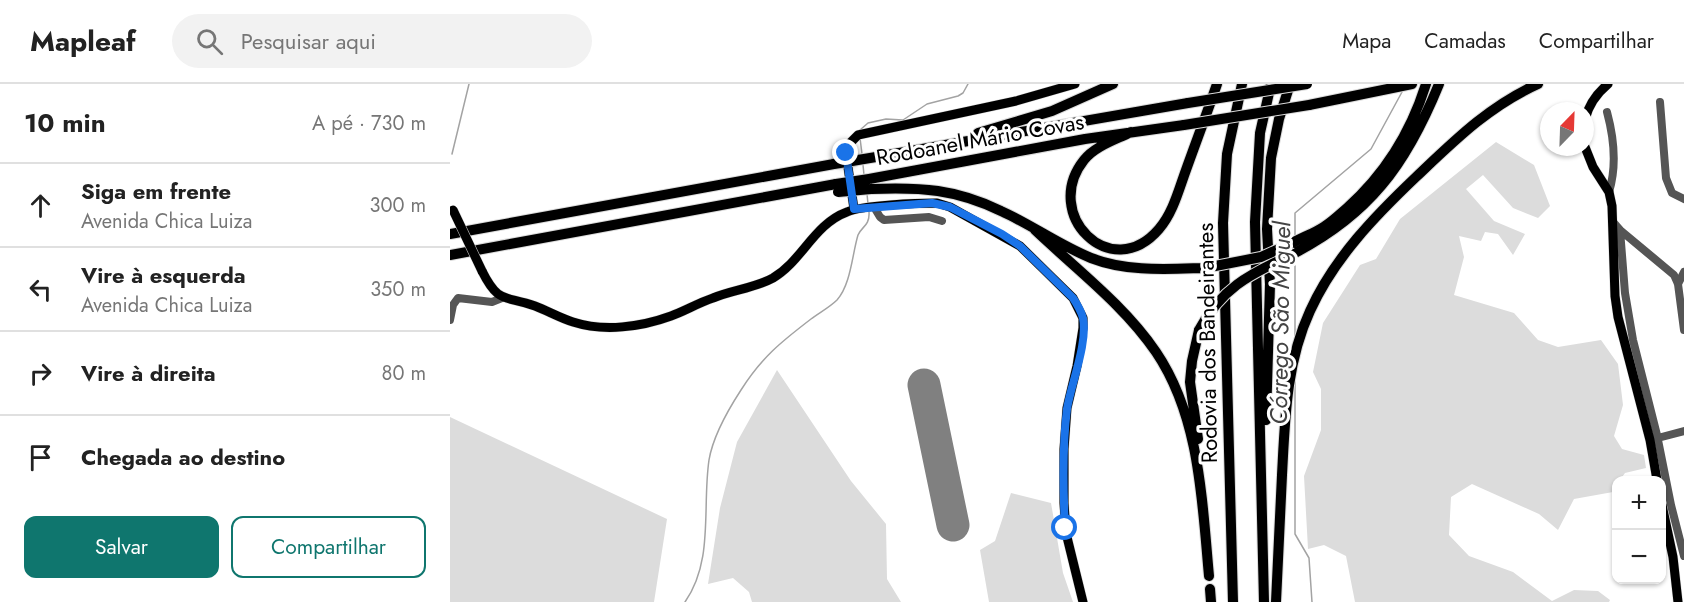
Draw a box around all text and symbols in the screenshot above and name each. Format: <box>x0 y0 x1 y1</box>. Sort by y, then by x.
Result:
search box <box>172 14 592 68</box>
text: Mapleaf <box>30 21 136 62</box>
icon: search <box>193 25 226 58</box>
text: Pesquisar aqui <box>241 25 376 57</box>
text: Mapa <box>1342 26 1391 56</box>
text: Camadas <box>1424 26 1506 56</box>
text: Compartilhar <box>1539 26 1654 56</box>
north arrow <box>1540 102 1594 156</box>
text: 10 min <box>24 104 106 142</box>
street label: Rodoanel Mário Covas <box>874 105 1086 173</box>
text: A pé · 730 m <box>312 109 426 138</box>
route end <box>832 139 858 165</box>
text: Siga em frente <box>81 175 231 207</box>
icon: ahead <box>24 189 57 222</box>
text: 300 m <box>369 191 426 220</box>
text: Avenida Chica Luiza <box>81 207 252 236</box>
water label: Córrego São Miguel <box>1261 219 1299 425</box>
street label: Rodovia dos Bandeirantes <box>1189 222 1225 463</box>
text: Vire à esquerda <box>81 259 246 291</box>
icon: left <box>24 273 57 306</box>
text: 350 m <box>370 275 426 304</box>
text: Avenida Chica Luiza <box>81 291 252 320</box>
icon: right <box>24 357 57 390</box>
text: Vire à direita <box>81 357 216 389</box>
text: 80 m <box>381 359 426 388</box>
icon: arrive <box>24 441 57 474</box>
text: Chegada ao destino <box>81 441 285 473</box>
map controls <box>1612 476 1666 584</box>
button: + <box>1612 476 1666 530</box>
route start <box>1051 514 1077 540</box>
button: Salvar <box>24 516 219 578</box>
button: Compartilhar <box>231 516 426 578</box>
button: − <box>1612 530 1666 584</box>

